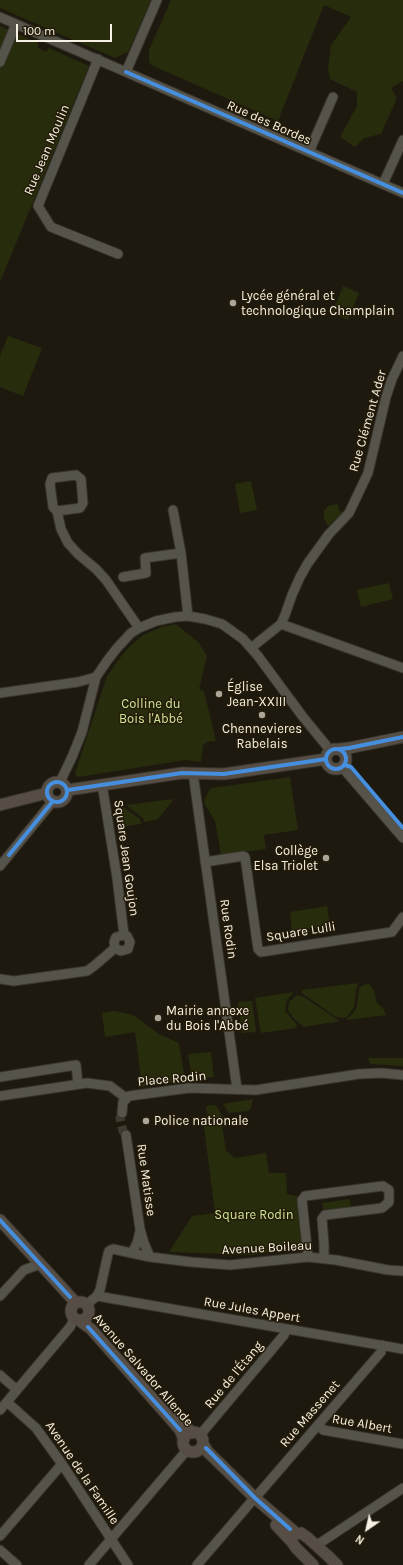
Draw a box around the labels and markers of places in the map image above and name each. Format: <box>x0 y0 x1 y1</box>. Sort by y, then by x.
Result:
place label: Lycée général et technologique Champlain <box>241 288 395 319</box>
marker: Lycée général et technologique Champlain <box>228 298 238 308</box>
place label: Église Jean-XXIII <box>227 679 286 710</box>
marker: Église Jean-XXIII <box>214 689 224 699</box>
marker: Chennevieres Rabelais <box>257 710 267 720</box>
place label: Chennevieres Rabelais <box>222 721 302 752</box>
place label: Collège Elsa Triolet <box>254 843 318 874</box>
marker: Collège Elsa Triolet <box>321 853 331 863</box>
place label: Mairie annexe du Bois l'Abbé <box>166 1003 249 1034</box>
marker: Mairie annexe du Bois l'Abbé <box>153 1013 163 1023</box>
place label: Police nationale <box>154 1113 248 1129</box>
marker: Police nationale <box>141 1116 151 1126</box>

